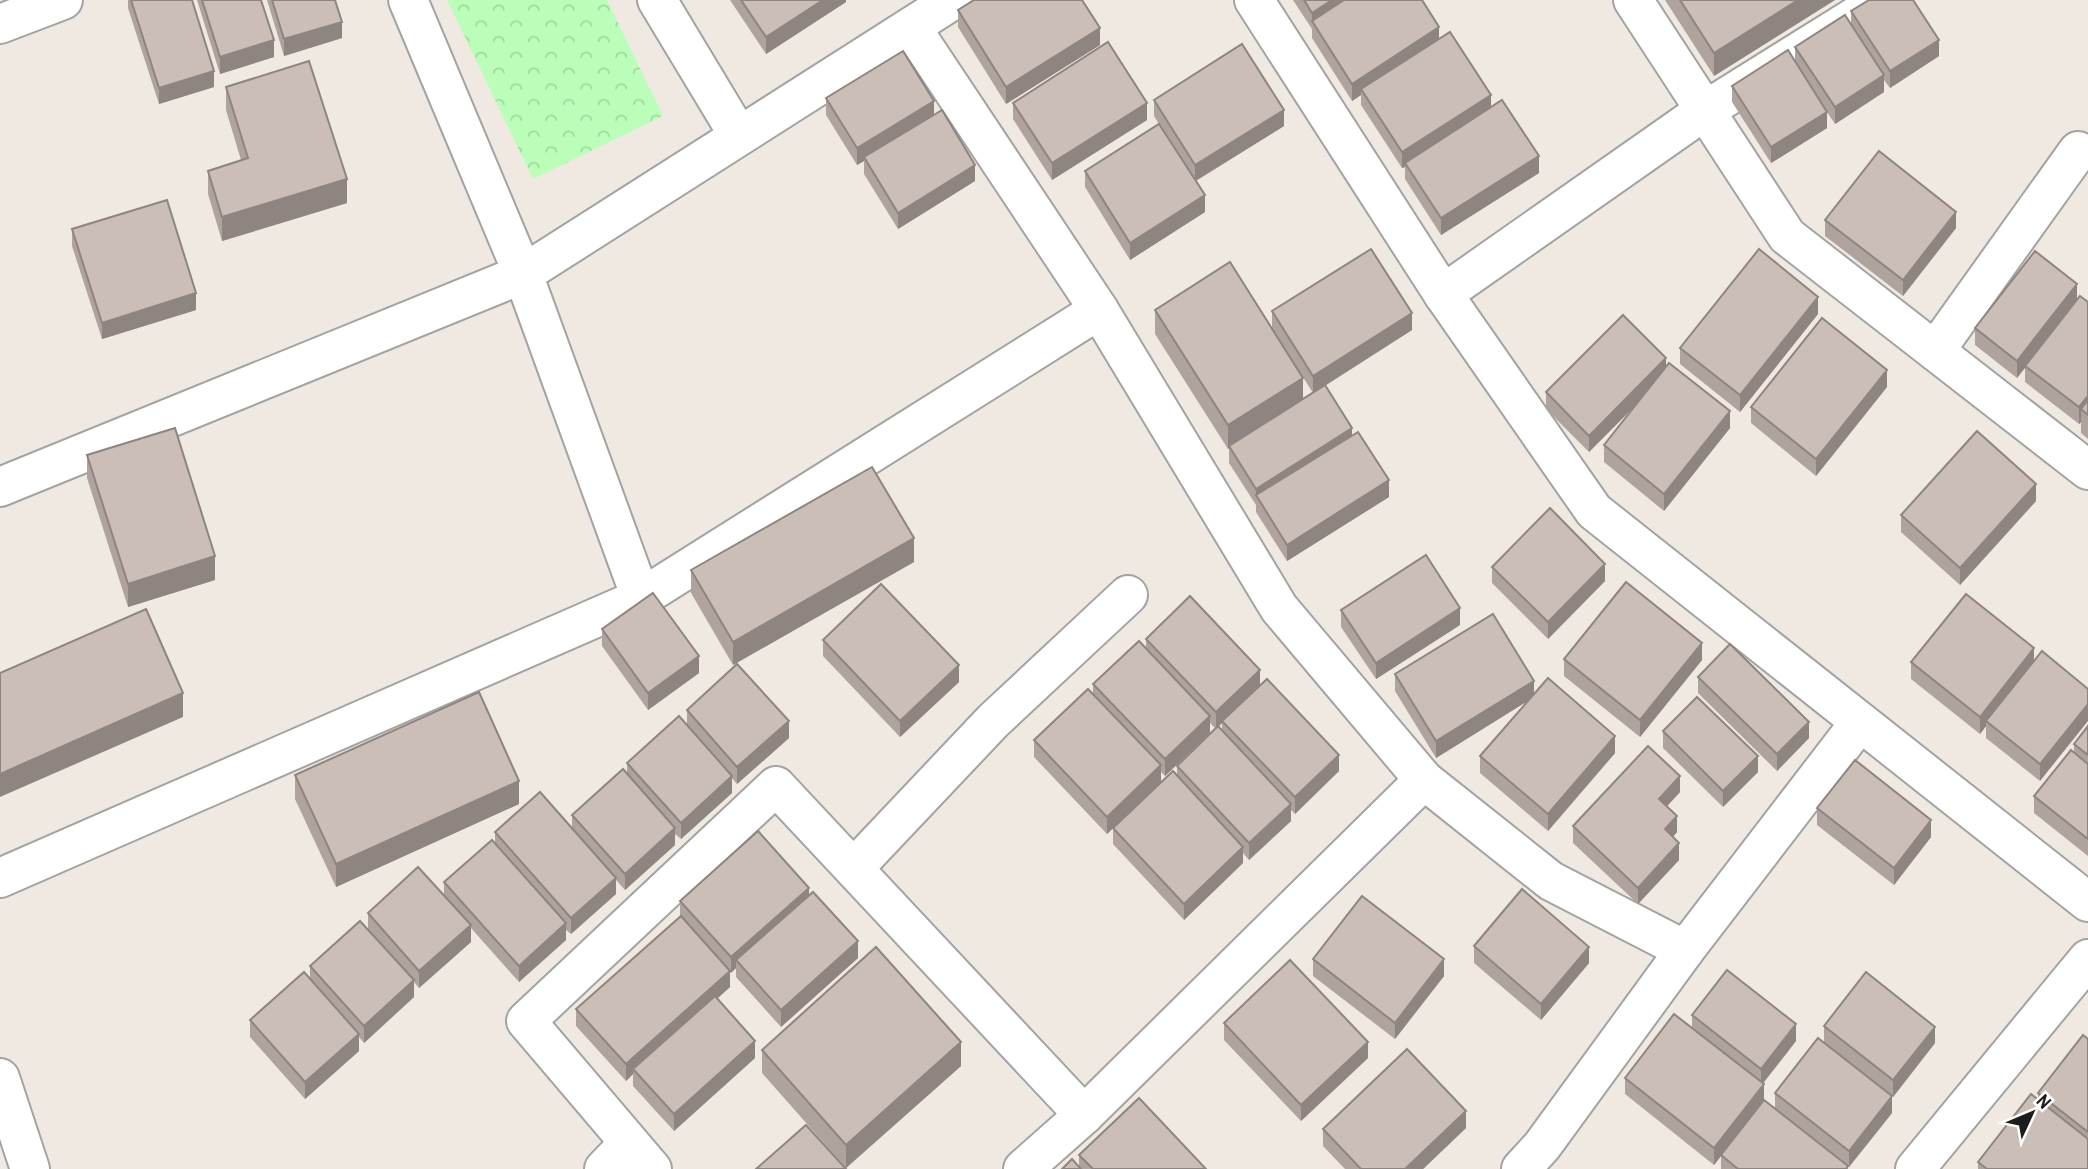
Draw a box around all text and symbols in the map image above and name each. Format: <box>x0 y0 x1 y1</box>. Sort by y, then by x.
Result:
north arrow <box>1997 1078 2067 1148</box>
text: N <box>2031 1088 2057 1114</box>

